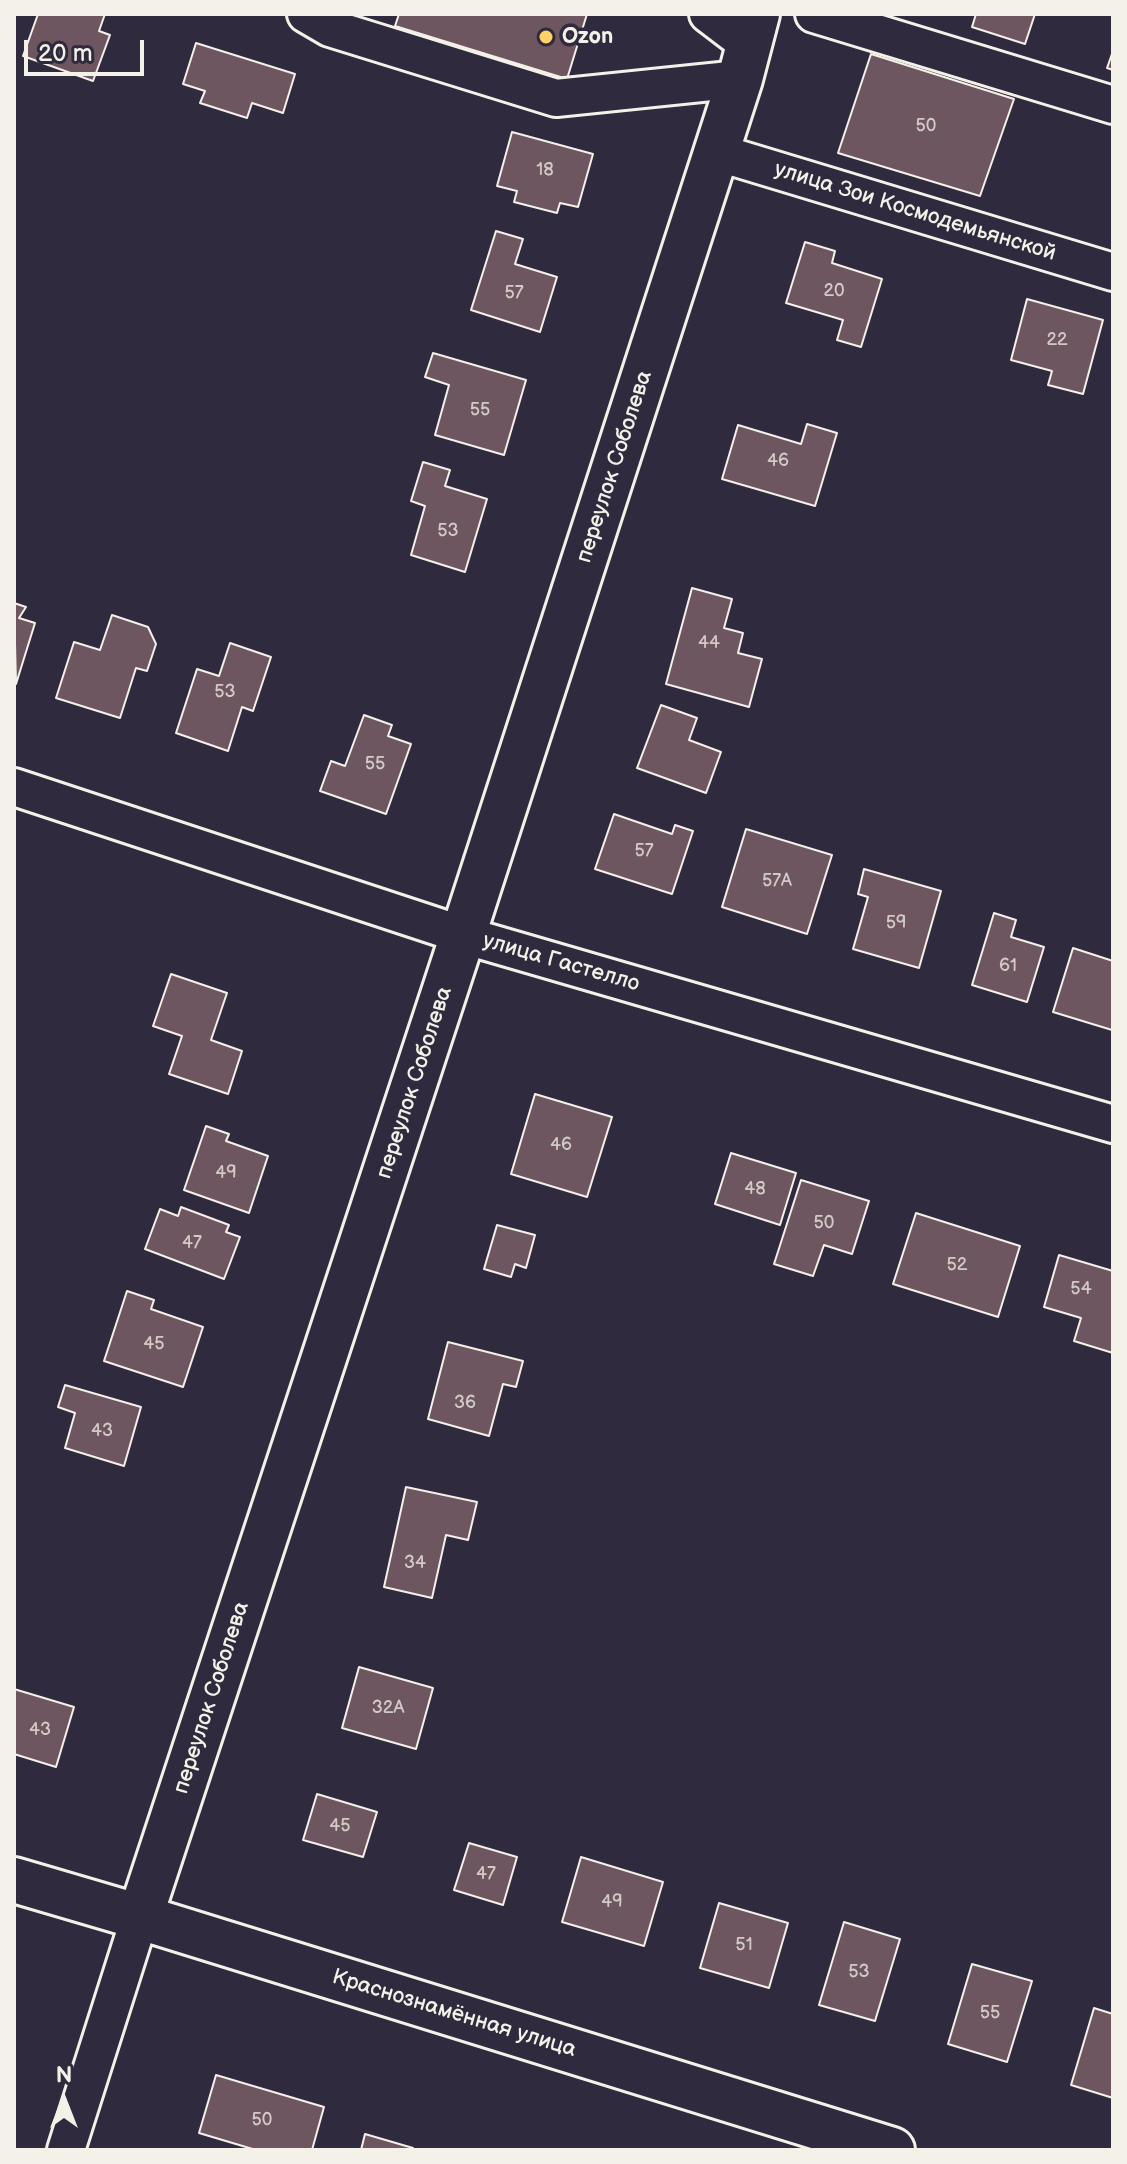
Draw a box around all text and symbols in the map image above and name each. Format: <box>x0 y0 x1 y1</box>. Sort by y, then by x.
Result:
scale bar <box>28 24 148 74</box>
place label: Ozon <box>562 24 613 50</box>
marker: Ozon <box>537 28 555 46</box>
text: 20 m <box>38 39 93 68</box>
house number: 50 <box>916 115 936 137</box>
street label: улица Зои Космодемьянской <box>771 157 1059 267</box>
house number: 18 <box>536 159 554 181</box>
house number: 20 <box>823 280 845 302</box>
house number: 57 <box>504 282 524 304</box>
house number: 22 <box>1046 329 1068 351</box>
street label: переулок Соболева <box>571 368 659 566</box>
house number: 55 <box>470 399 490 421</box>
house number: 46 <box>767 450 789 472</box>
house number: 53 <box>437 520 459 542</box>
house number: 44 <box>698 632 720 654</box>
house number: 53 <box>214 681 236 703</box>
house number: 55 <box>365 753 385 775</box>
house number: 57 <box>634 840 654 862</box>
house number: 57А <box>762 870 792 892</box>
house number: 59 <box>886 912 906 934</box>
street label: улица Гастелло <box>480 928 642 998</box>
house number: 61 <box>999 955 1017 977</box>
street label: переулок Соболева <box>371 984 459 1182</box>
house number: 46 <box>550 1134 572 1156</box>
house number: 49 <box>215 1162 237 1184</box>
house number: 48 <box>744 1178 766 1200</box>
house number: 50 <box>814 1212 834 1234</box>
house number: 47 <box>182 1232 202 1254</box>
house number: 52 <box>947 1254 967 1276</box>
house number: 54 <box>1070 1278 1092 1300</box>
house number: 45 <box>143 1333 165 1355</box>
house number: 36 <box>454 1392 476 1414</box>
house number: 43 <box>91 1420 113 1442</box>
house number: 34 <box>404 1552 426 1574</box>
street label: переулок Соболева <box>168 1599 256 1797</box>
house number: 32А <box>372 1697 404 1719</box>
house number: 43 <box>29 1719 51 1741</box>
house number: 45 <box>329 1815 351 1837</box>
house number: 47 <box>476 1863 496 1885</box>
house number: 49 <box>601 1891 623 1913</box>
house number: 51 <box>735 1934 753 1956</box>
house number: 53 <box>848 1961 870 1983</box>
street label: Краснознамённая улица <box>329 1964 579 2064</box>
house number: 55 <box>980 2002 1000 2024</box>
north arrow <box>24 2060 104 2140</box>
text: N <box>56 2062 72 2089</box>
house number: 50 <box>252 2109 272 2131</box>

